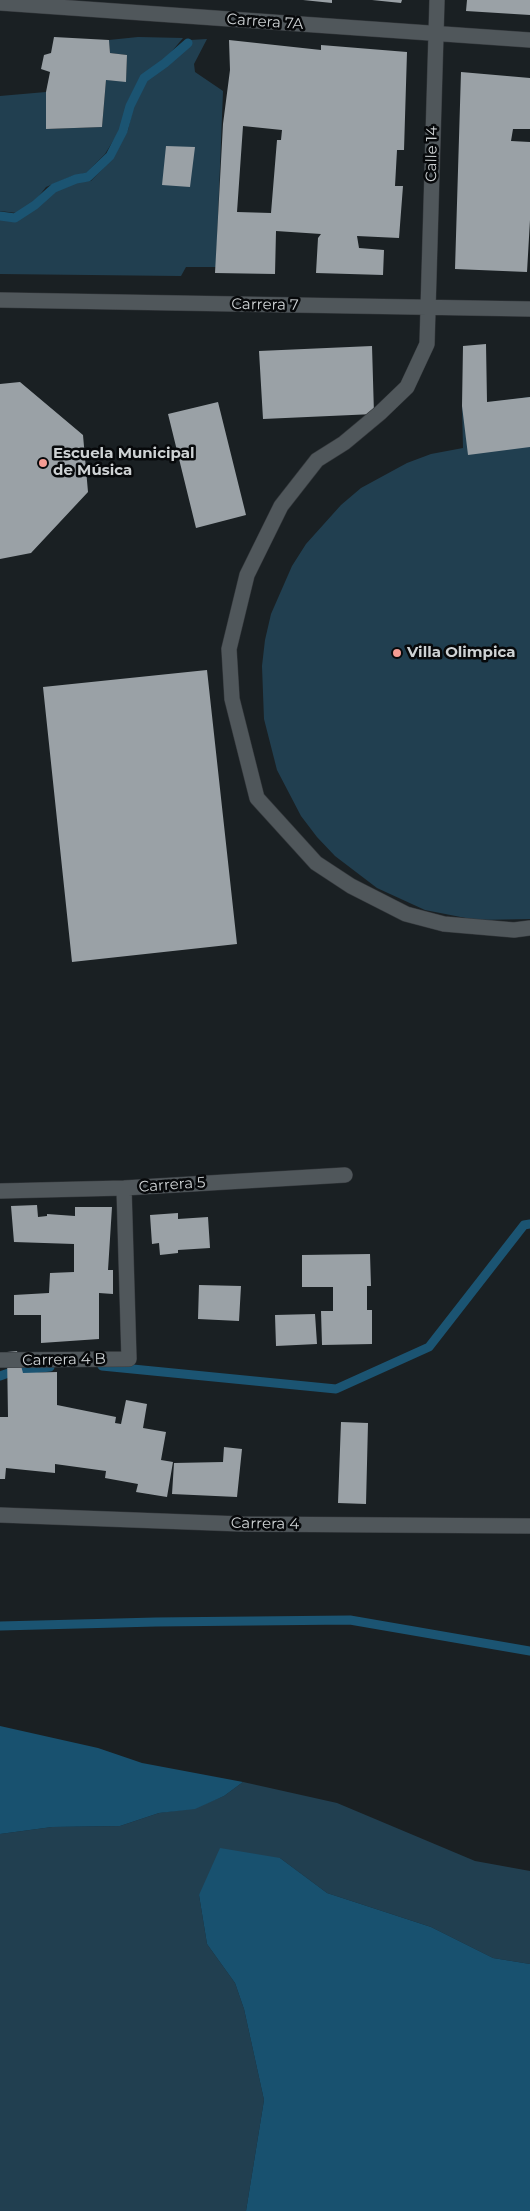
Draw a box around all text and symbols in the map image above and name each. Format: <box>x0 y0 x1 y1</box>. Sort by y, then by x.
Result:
street label: Carrera 7A <box>226 10 304 34</box>
street label: Calle 14 <box>423 126 441 182</box>
street label: Carrera 7 <box>231 295 299 315</box>
place label: Escuela Municipal de Música <box>53 445 194 480</box>
marker: Escuela Municipal de Música <box>37 457 49 469</box>
place label: Villa Olimpica <box>407 644 516 662</box>
marker: Villa Olimpica <box>391 647 403 659</box>
street label: Carrera 5 <box>138 1174 206 1196</box>
street label: Carrera 4 B <box>22 1350 106 1370</box>
street label: Carrera 4 <box>231 1514 299 1534</box>

